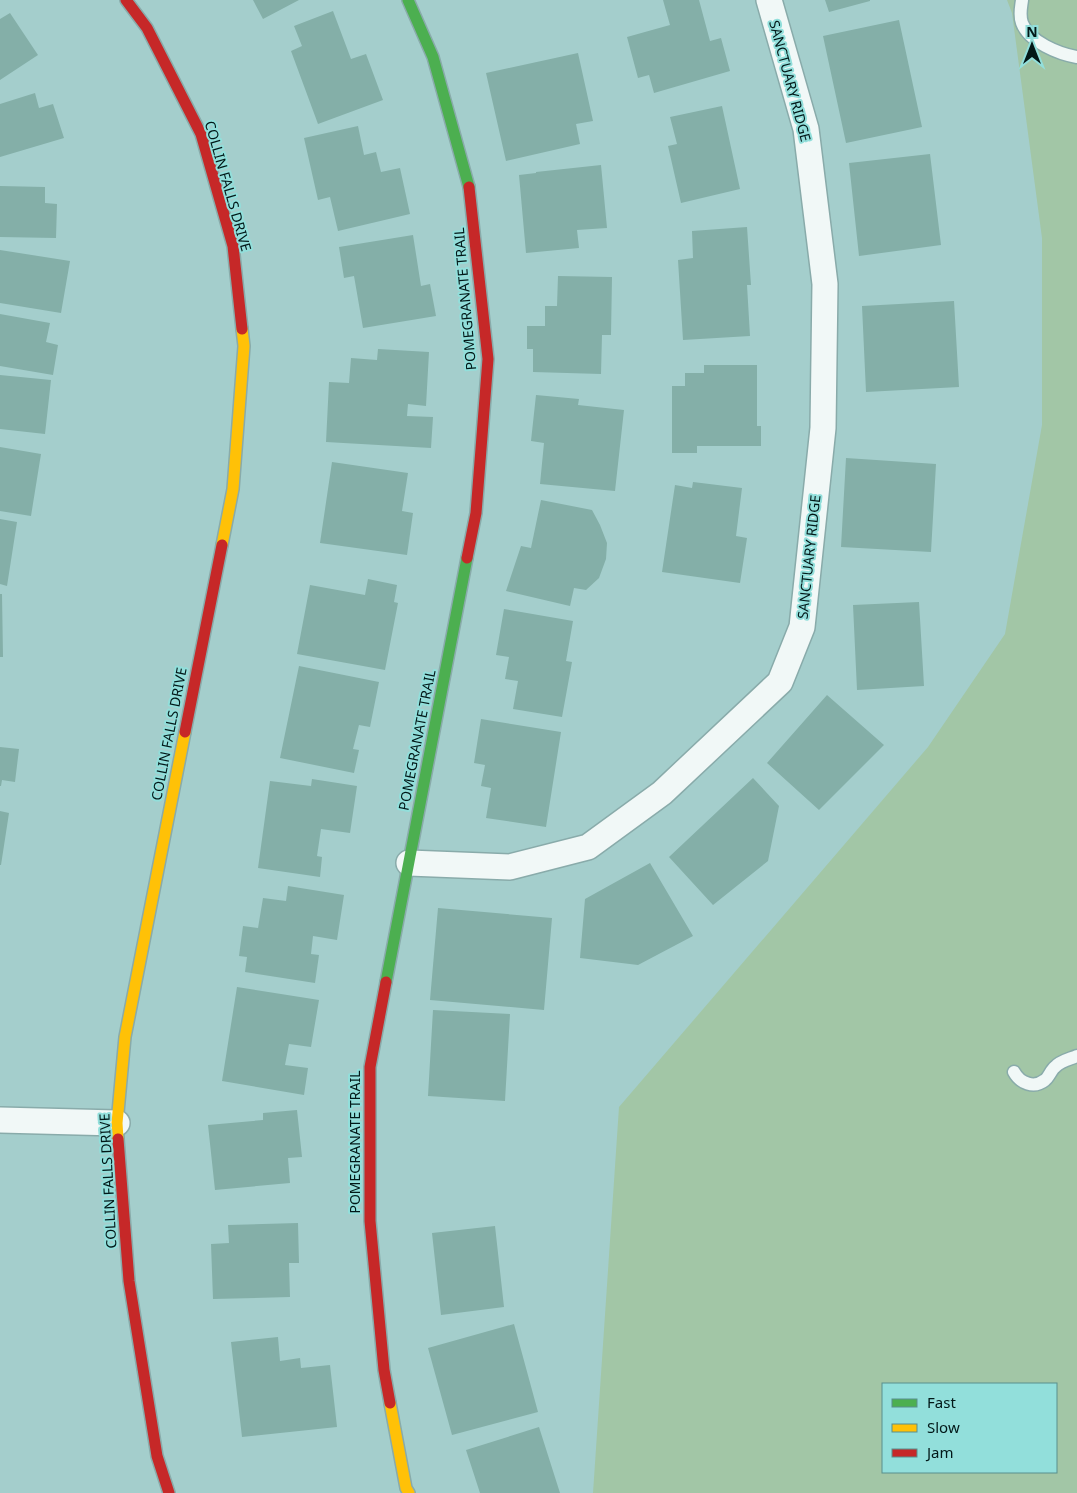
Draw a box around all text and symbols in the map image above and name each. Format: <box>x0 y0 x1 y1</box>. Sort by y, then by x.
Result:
street label: SANCTUARY RIDGE <box>765 18 816 144</box>
north arrow <box>1007 20 1057 70</box>
text: N <box>1026 22 1038 41</box>
street label: COLLIN FALLS DRIVE <box>201 118 256 253</box>
street label: POMEGRANATE TRAIL <box>449 227 480 371</box>
street label: SANCTUARY RIDGE <box>793 494 824 620</box>
street label: COLLIN FALLS DRIVE <box>146 666 191 802</box>
street label: POMEGRANATE TRAIL <box>394 668 439 812</box>
street label: POMEGRANATE TRAIL <box>345 1070 364 1214</box>
street label: COLLIN FALLS DRIVE <box>94 1113 121 1249</box>
legend <box>882 1383 1057 1473</box>
text: Fast <box>927 1392 956 1412</box>
text: Slow <box>927 1417 960 1437</box>
text: Jam <box>925 1442 954 1462</box>

